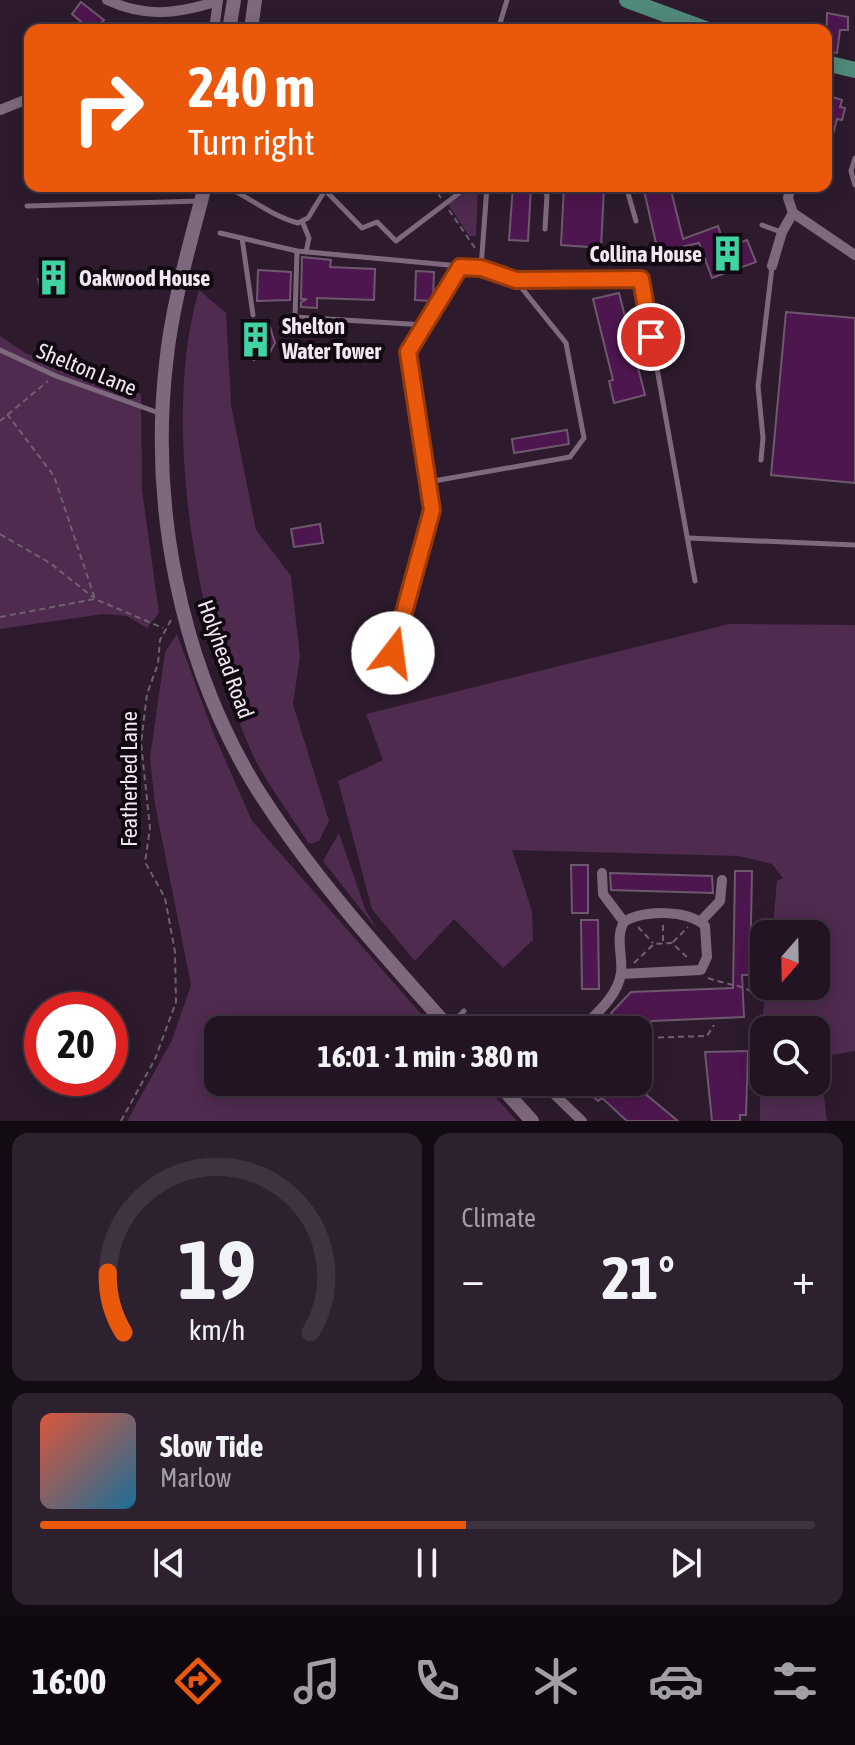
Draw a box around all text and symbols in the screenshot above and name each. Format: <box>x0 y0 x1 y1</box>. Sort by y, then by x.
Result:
text: 240 m <box>188 55 315 119</box>
icon: right <box>56 56 160 160</box>
text: Turn right <box>188 121 315 163</box>
building icon: Collina House <box>709 235 747 273</box>
place label: Collina House <box>590 241 702 267</box>
building icon: Oakwood House <box>34 259 72 297</box>
place label: Oakwood House <box>79 265 210 291</box>
pin <box>617 303 685 371</box>
place label: Shelton Water Tower <box>281 313 381 364</box>
icon: arrive <box>629 315 673 359</box>
building icon: Shelton Water Tower <box>237 320 275 358</box>
street label: Shelton Lane <box>33 337 141 401</box>
street label: Holyhead Road <box>193 596 259 722</box>
position arrow <box>351 611 435 695</box>
street label: Featherbed Lane <box>116 711 142 847</box>
north arrow <box>750 920 830 1000</box>
map controls <box>750 920 830 1096</box>
speed limit sign: 20 <box>24 992 128 1096</box>
button: search <box>750 1016 830 1096</box>
text: 16:01 · 1 min · 380 m <box>318 1039 538 1073</box>
text: Climate <box>462 1203 536 1233</box>
text: 19 <box>178 1221 256 1317</box>
text: 21° <box>602 1243 675 1312</box>
text: − <box>462 1253 484 1303</box>
text: + <box>792 1253 815 1303</box>
text: km/h <box>188 1313 245 1346</box>
text: Slow Tide <box>160 1429 263 1463</box>
text: Marlow <box>160 1463 231 1493</box>
icon: previous <box>147 1541 191 1585</box>
icon: pause <box>405 1541 449 1585</box>
icon: next <box>664 1541 708 1585</box>
icon: directions <box>170 1653 226 1709</box>
icon: music <box>289 1653 345 1709</box>
icon: phone <box>409 1653 465 1709</box>
icon: climate <box>528 1653 584 1709</box>
icon: car <box>648 1653 704 1709</box>
icon: filters <box>767 1653 823 1709</box>
text: 16:00 <box>32 1660 107 1702</box>

